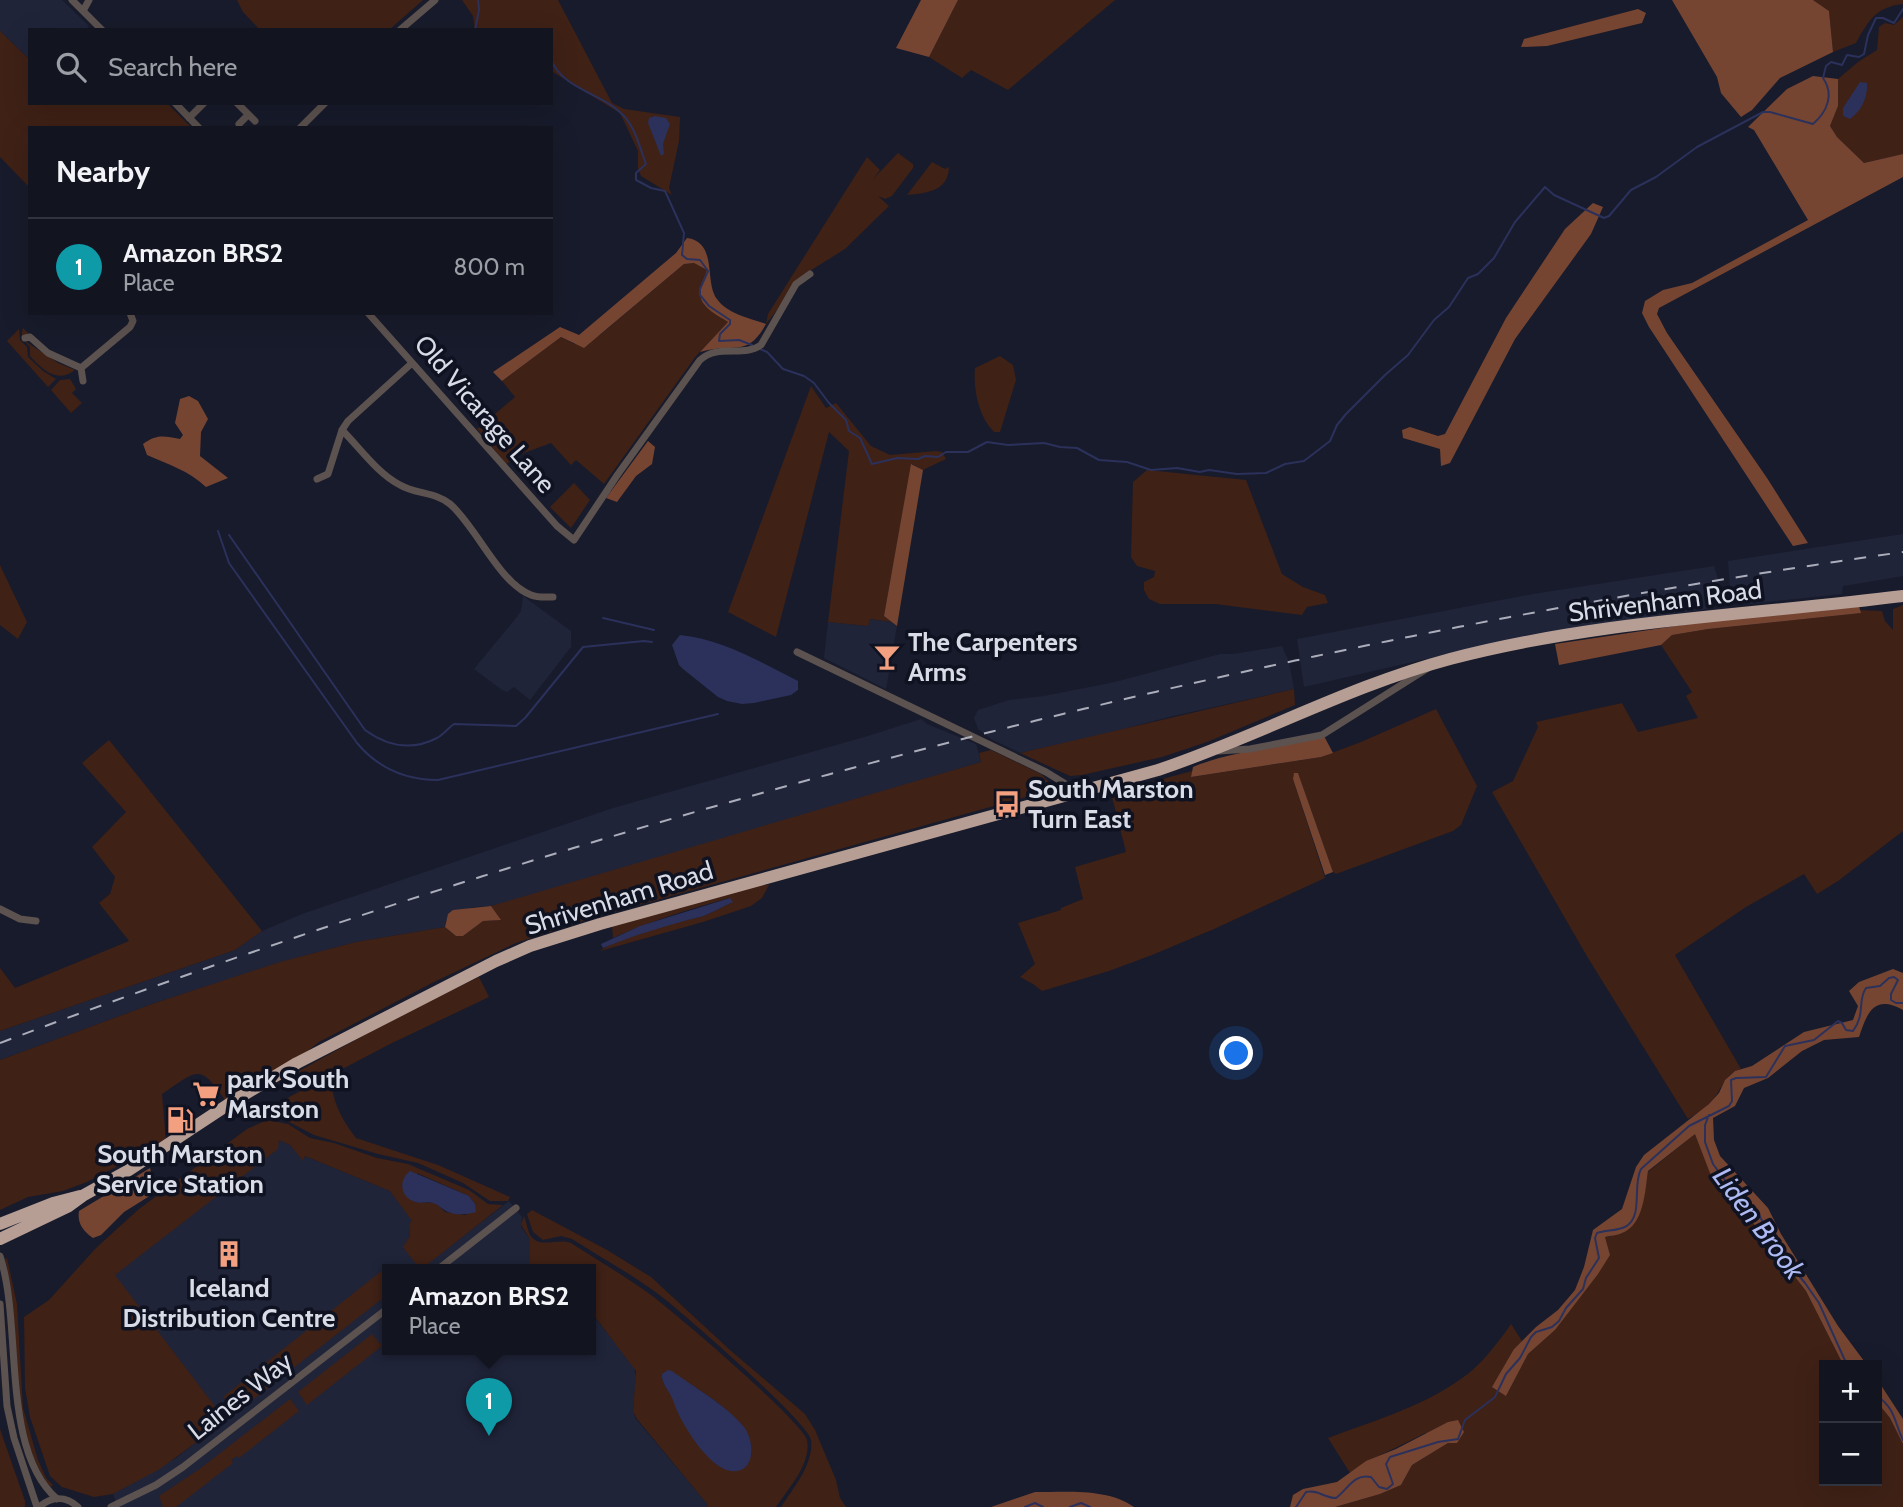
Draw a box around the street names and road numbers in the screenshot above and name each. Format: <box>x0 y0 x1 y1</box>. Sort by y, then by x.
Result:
street label: Old Vicarage Lane <box>408 328 562 500</box>
street label: Shrivenham Road <box>1566 573 1764 629</box>
street label: Shrivenham Road <box>521 854 717 942</box>
street label: Laines Way <box>181 1345 299 1447</box>

